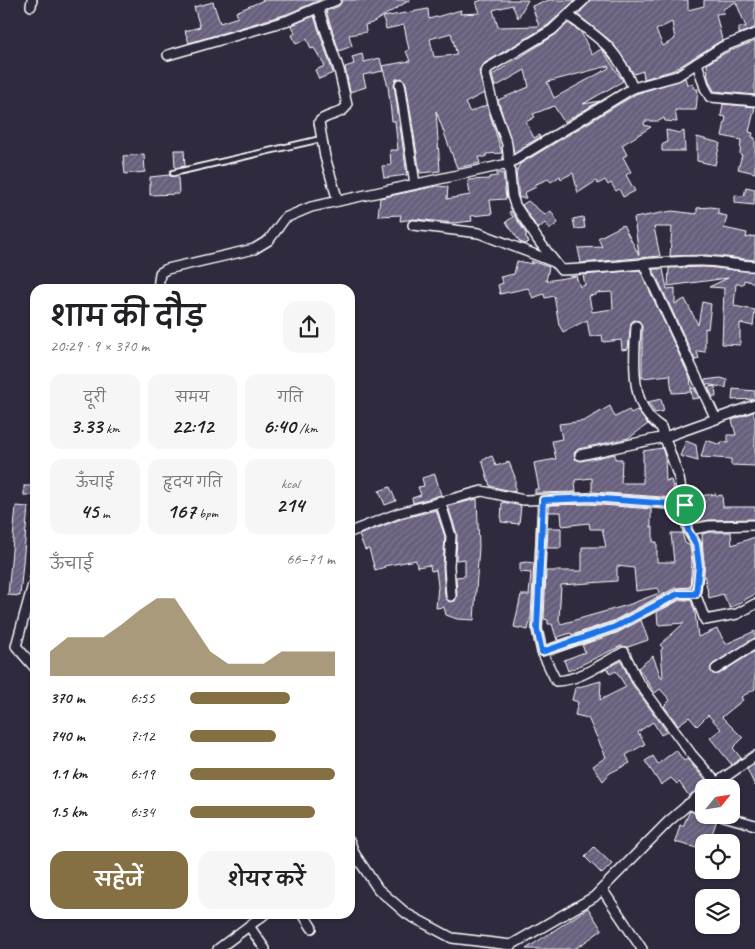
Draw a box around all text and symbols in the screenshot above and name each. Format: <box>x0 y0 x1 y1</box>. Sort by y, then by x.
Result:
text: शाम की दौड़ <box>50 299 205 334</box>
button: share <box>283 301 335 353</box>
text: 20:29 · 9 × 370 m <box>50 336 149 356</box>
text: दूरी <box>84 389 106 406</box>
text: समय <box>176 389 209 406</box>
text: गति <box>277 389 303 406</box>
text: 3.33 <box>70 413 103 439</box>
text: 22:12 <box>172 413 213 439</box>
text: 6:40 <box>263 413 296 439</box>
text: km <box>103 420 120 437</box>
text: /km <box>296 420 317 437</box>
text: ऊँचाई <box>76 474 114 491</box>
text: हृदय गति <box>163 474 222 491</box>
text: kcal <box>281 475 299 492</box>
pin <box>664 484 706 526</box>
icon: arrive <box>671 491 699 519</box>
text: 214 <box>276 492 304 518</box>
text: 45 <box>80 498 99 524</box>
text: 167 <box>167 498 196 524</box>
text: m <box>99 505 110 522</box>
text: bpm <box>196 505 218 522</box>
text: 66–71 m <box>286 549 335 569</box>
text: ऊँचाई <box>50 554 93 574</box>
text: 370 m <box>50 688 85 708</box>
text: 6:55 <box>130 688 155 708</box>
text: 740 m <box>50 726 85 746</box>
text: 7:12 <box>130 726 155 746</box>
text: 1.1 km <box>50 764 87 784</box>
text: 6:19 <box>130 764 155 784</box>
north arrow <box>695 779 740 824</box>
map controls <box>695 779 740 934</box>
text: 1.5 km <box>50 802 87 822</box>
text: 6:34 <box>130 802 155 822</box>
button: locate <box>695 834 740 879</box>
button: सहेजें <box>50 851 188 909</box>
button: शेयर करें <box>198 851 335 909</box>
button: layers <box>695 889 740 934</box>

